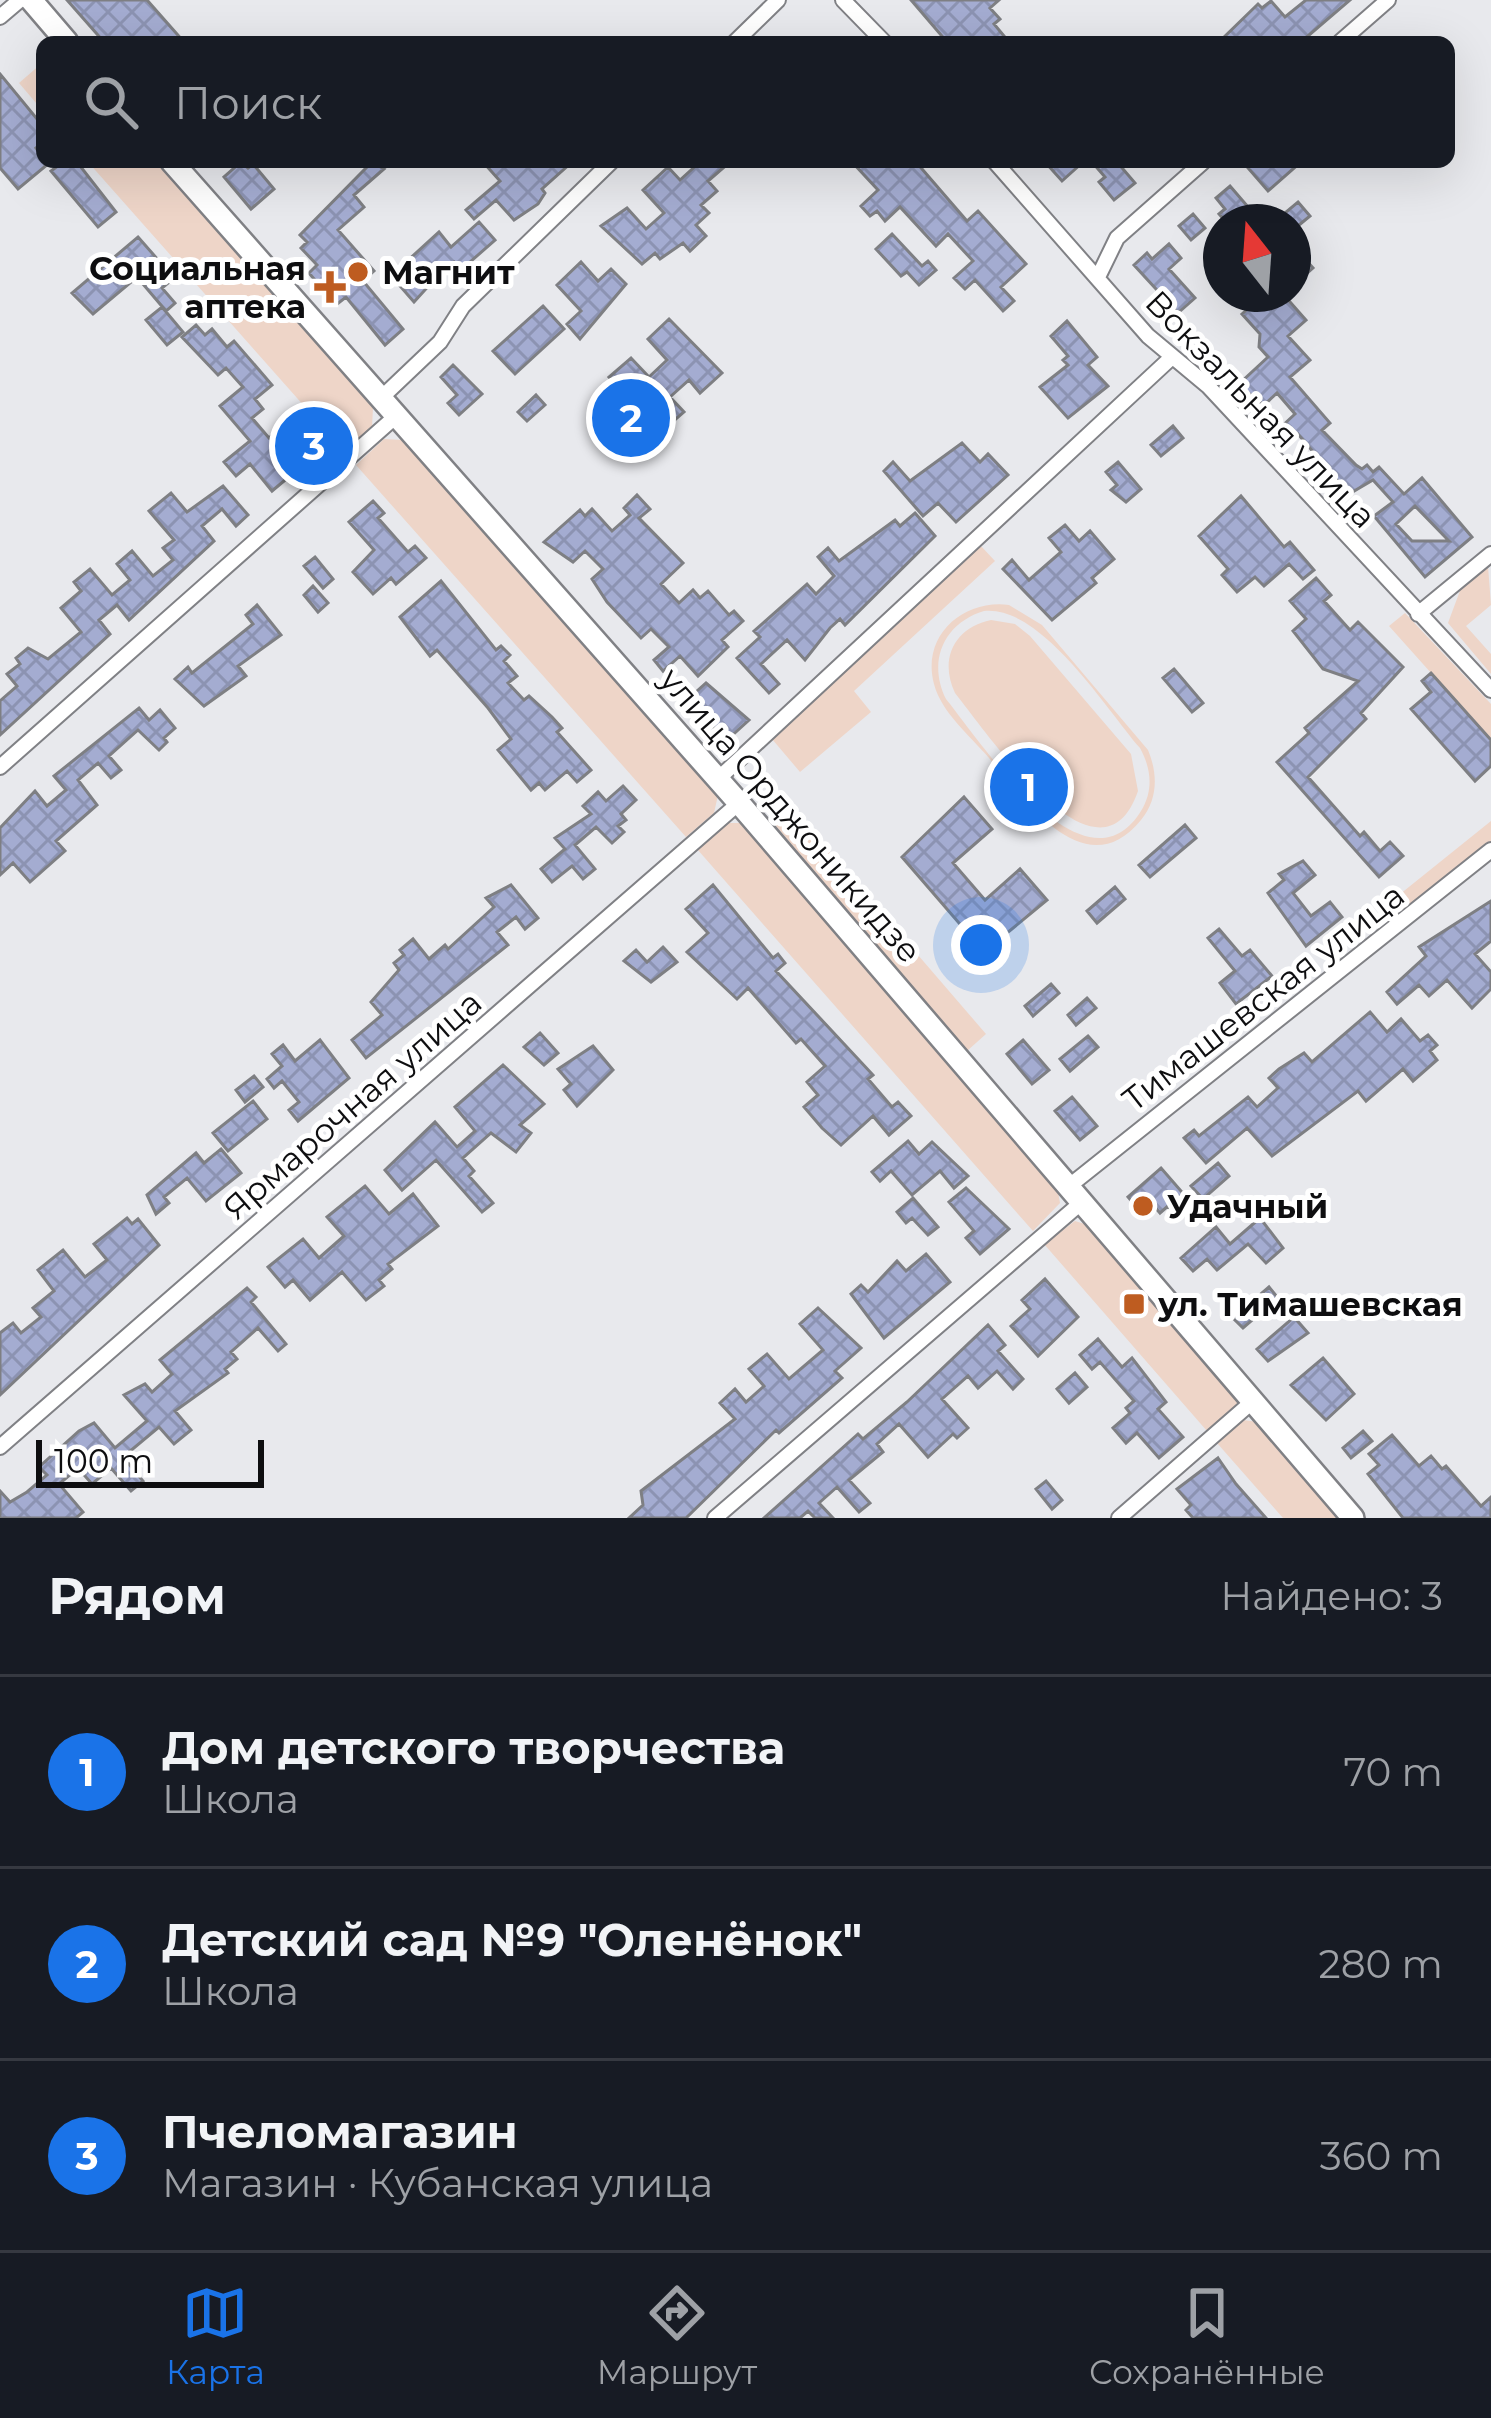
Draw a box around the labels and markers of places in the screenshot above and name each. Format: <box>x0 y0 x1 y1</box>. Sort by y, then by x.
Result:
place label: Социальная аптека <box>89 248 306 326</box>
place label: Магнит <box>382 252 515 292</box>
marker: Магнит <box>345 259 371 285</box>
marker: Социальная аптека <box>317 274 343 300</box>
pin: 2 <box>592 373 670 463</box>
pin: 3 <box>275 401 353 491</box>
pin: 1 <box>990 742 1068 832</box>
place label: Удачный <box>1167 1186 1328 1226</box>
marker: Удачный <box>1130 1193 1156 1219</box>
place label: ул. Тимашевская <box>1157 1284 1463 1324</box>
marker: ул. Тимашевская <box>1121 1291 1147 1317</box>

